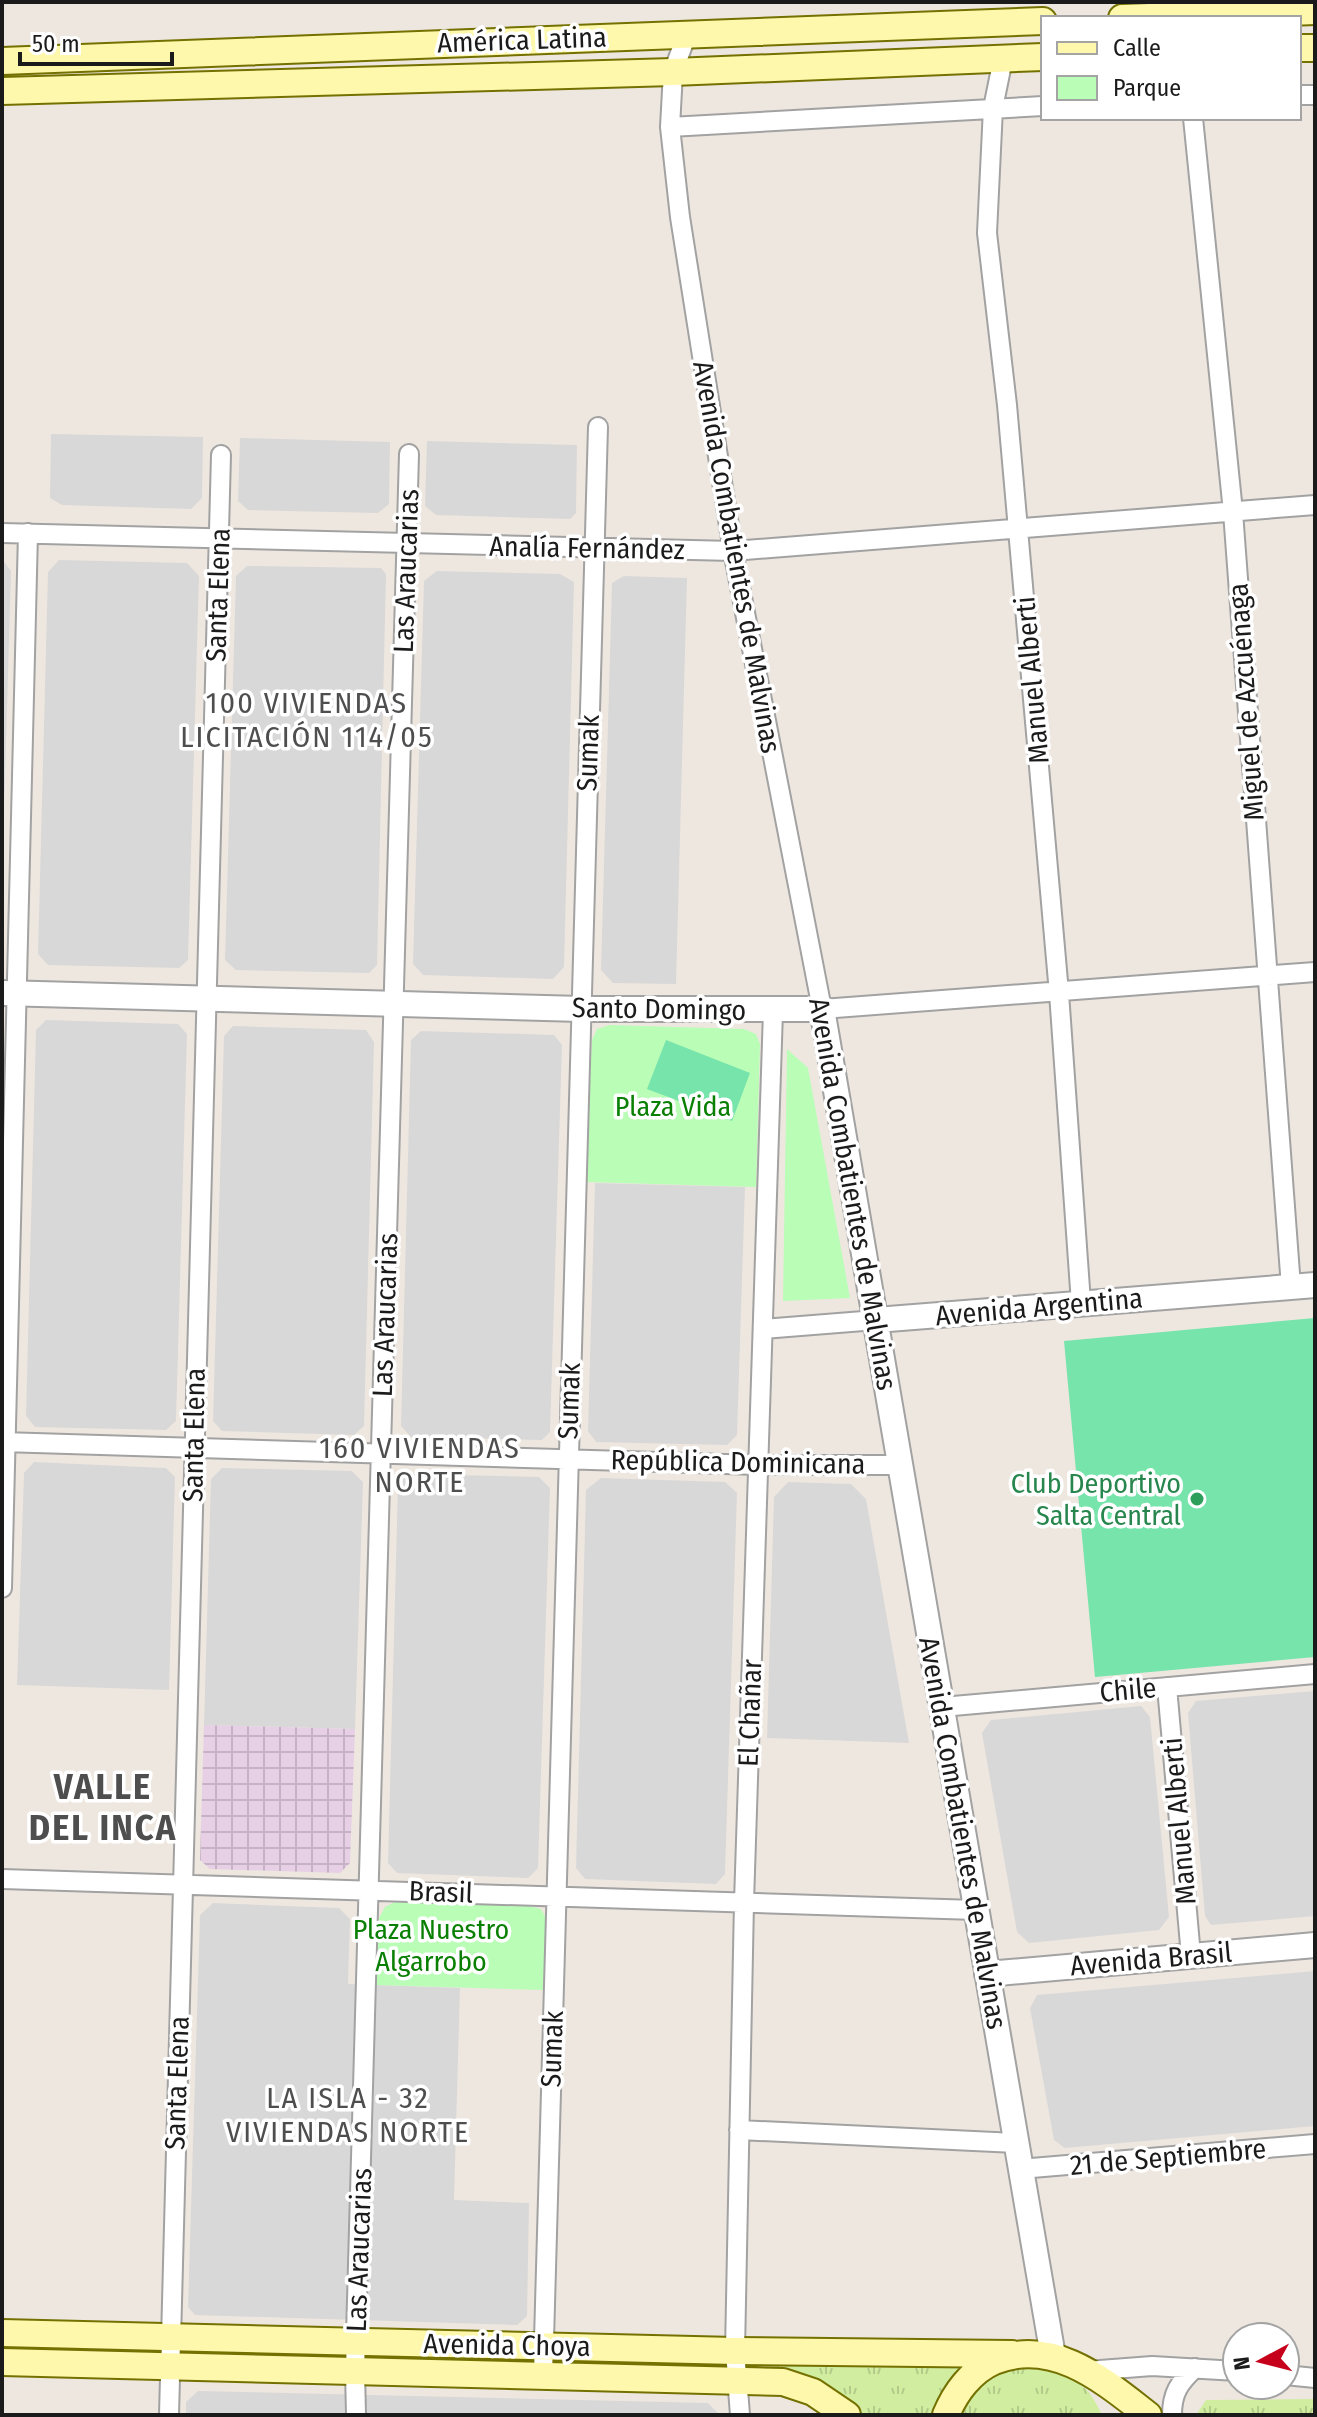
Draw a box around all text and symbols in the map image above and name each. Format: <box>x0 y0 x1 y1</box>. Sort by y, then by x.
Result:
scale bar <box>20 16 172 66</box>
legend <box>1041 16 1301 120</box>
street label: América Latina <box>437 21 607 59</box>
text: 50 m <box>32 30 80 58</box>
text: Calle <box>1113 34 1161 62</box>
text: Parque <box>1113 74 1181 102</box>
street label: Avenida Combatientes de Malvinas <box>686 358 788 756</box>
street label: Las Araucarias <box>387 488 425 654</box>
street label: Santa Elena <box>199 527 237 663</box>
street label: Analía Fernández <box>489 530 685 566</box>
street label: Miguel de Azcuénaga <box>1221 582 1271 822</box>
street label: Manuel Alberti <box>1008 595 1056 765</box>
district label: 100 VIVIENDAS LICITACIÓN 114/05 <box>180 685 434 755</box>
street label: Sumak <box>570 713 606 792</box>
street label: Santo Domingo <box>572 991 746 1027</box>
street label: Avenida Combatientes de Malvinas <box>802 995 904 1393</box>
park label: Plaza Vida <box>615 1090 731 1123</box>
street label: Las Araucarias <box>366 1232 404 1398</box>
street label: Avenida Argentina <box>934 1281 1144 1333</box>
street label: Sumak <box>551 1361 587 1440</box>
street label: Santa Elena <box>176 1368 212 1502</box>
district label: 160 VIVIENDAS NORTE <box>319 1430 521 1500</box>
street label: República Dominicana <box>610 1443 866 1481</box>
place label: Club Deportivo Salta Central <box>1011 1467 1181 1532</box>
marker: Club Deportivo Salta Central <box>1188 1490 1206 1508</box>
street label: Avenida Combatientes de Malvinas <box>912 1634 1014 2032</box>
street label: El Chañar <box>732 1658 768 1767</box>
street label: Chile <box>1098 1671 1158 1709</box>
street label: Manuel Alberti <box>1155 1736 1203 1906</box>
district label: VALLE DEL INCA <box>29 1765 177 1850</box>
street label: Brasil <box>408 1874 474 1910</box>
park label: Plaza Nuestro Algarrobo <box>353 1913 509 1978</box>
street label: Avenida Brasil <box>1069 1935 1233 1983</box>
street label: Sumak <box>534 2009 570 2088</box>
street label: Santa Elena <box>158 2015 196 2151</box>
district label: LA ISLA - 32 VIVIENDAS NORTE <box>226 2080 470 2150</box>
street label: 21 de Septiembre <box>1069 2132 1267 2182</box>
street label: Las Araucarias <box>340 2167 378 2333</box>
north arrow <box>1221 2321 1301 2401</box>
street label: Avenida Choya <box>423 2327 591 2363</box>
text: N <box>1227 2355 1256 2372</box>

